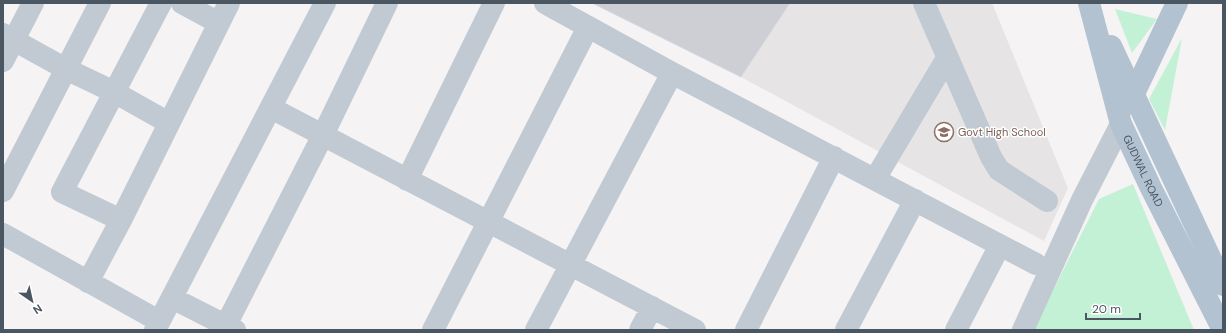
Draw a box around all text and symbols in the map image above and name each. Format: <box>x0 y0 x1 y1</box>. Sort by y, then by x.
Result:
school or university icon: Govt High School <box>933 121 955 143</box>
place label: Govt High School <box>958 125 1046 139</box>
street label: GUDWAL ROAD <box>1120 133 1167 210</box>
north arrow <box>12 281 52 321</box>
scale bar <box>1086 295 1140 321</box>
text: N <box>30 301 45 317</box>
text: 20 m <box>1092 301 1121 317</box>

